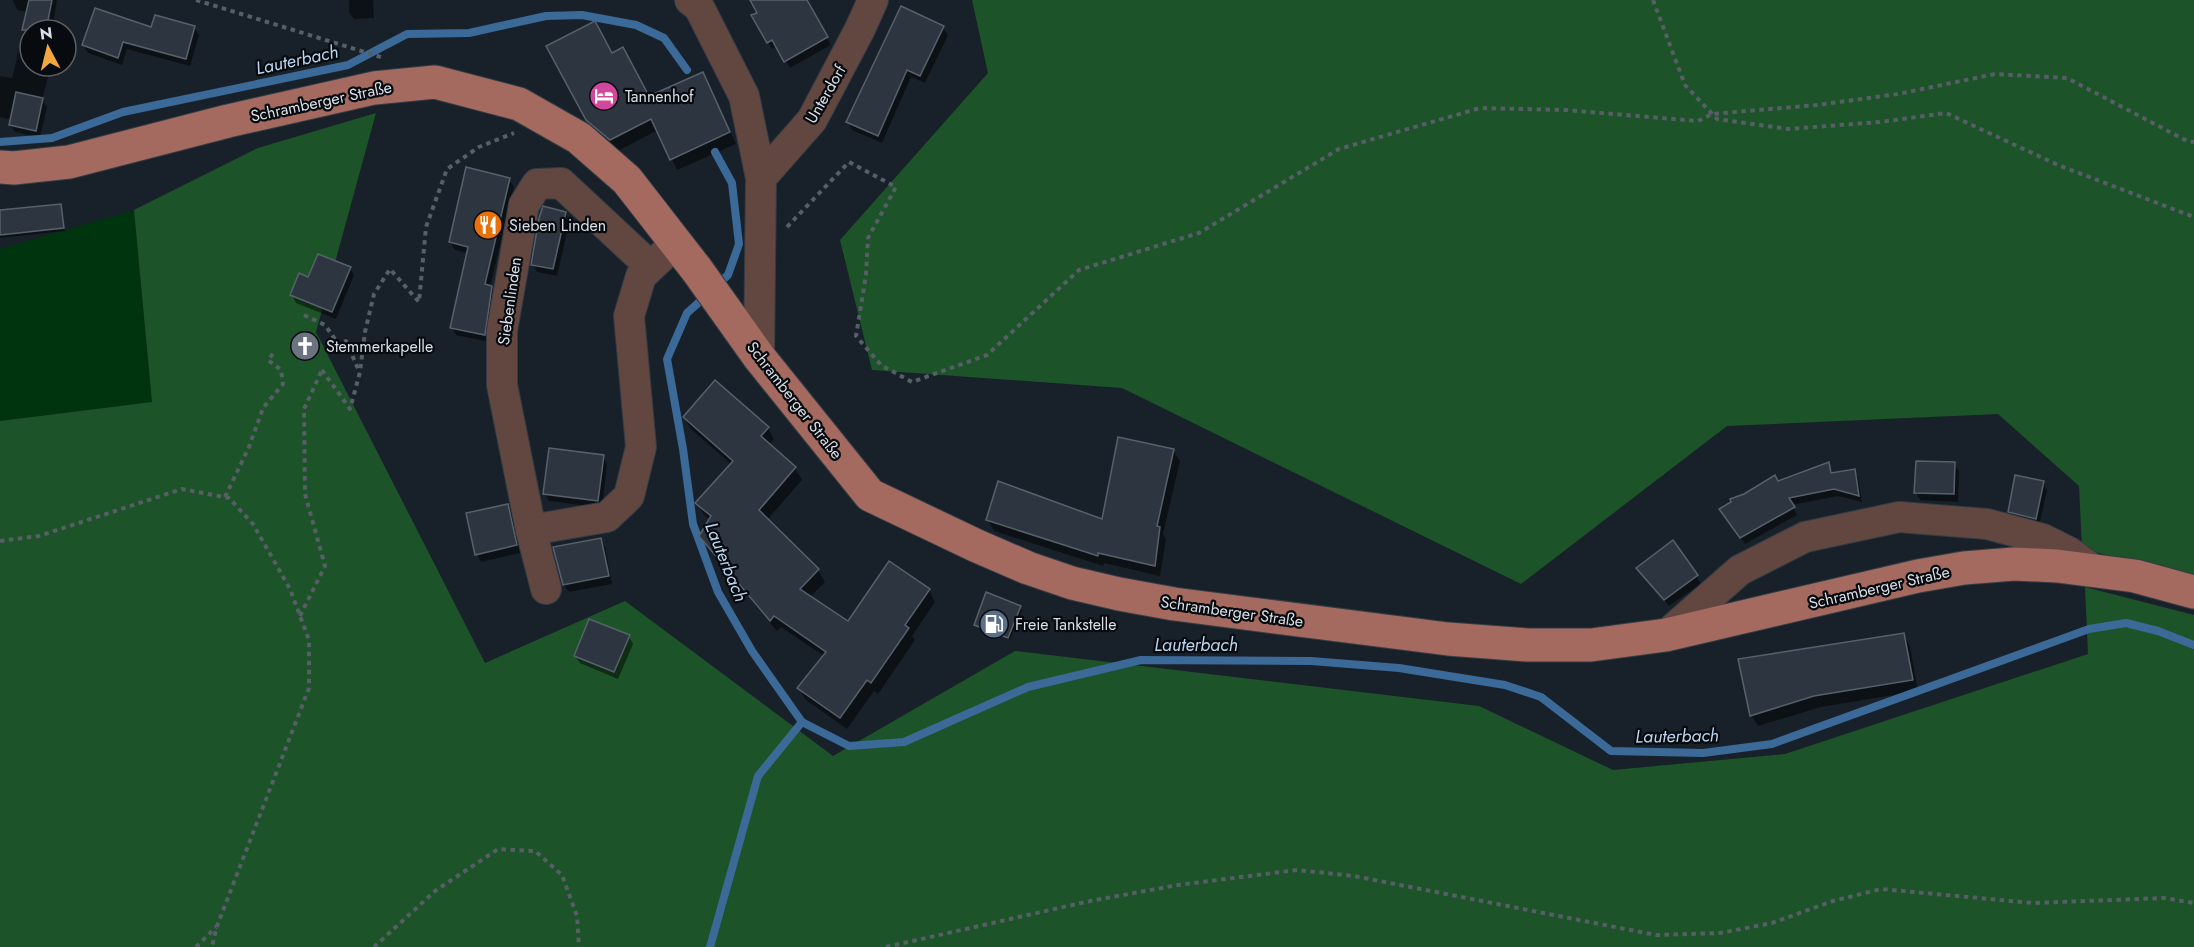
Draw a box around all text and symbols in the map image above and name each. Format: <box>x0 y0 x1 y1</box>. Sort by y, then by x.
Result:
north arrow <box>18 18 78 78</box>
text: N <box>39 21 54 46</box>
water label: Lauterbach <box>253 39 341 81</box>
street label: Unterdorf <box>799 60 852 128</box>
street label: Schramberger Straße <box>248 75 394 128</box>
hotel icon: Tannenhof <box>588 80 620 112</box>
place label: Tannenhof <box>625 85 694 108</box>
restaurant icon: Sieben Linden <box>472 209 504 241</box>
place label: Sieben Linden <box>509 214 606 237</box>
street label: Siebenlinden <box>492 255 527 347</box>
church icon: Stemmerkapelle <box>289 330 321 362</box>
place label: Stemmerkapelle <box>326 335 433 358</box>
street label: Schramberger Straße <box>741 337 848 464</box>
water label: Lauterbach <box>698 518 754 606</box>
street label: Schramberger Straße <box>1806 560 1952 615</box>
street label: Schramberger Straße <box>1159 590 1305 633</box>
fuel station icon: Freie Tankstelle <box>978 608 1010 640</box>
place label: Freie Tankstelle <box>1015 613 1116 636</box>
water label: Lauterbach <box>1154 632 1238 658</box>
water label: Lauterbach <box>1635 722 1719 750</box>

